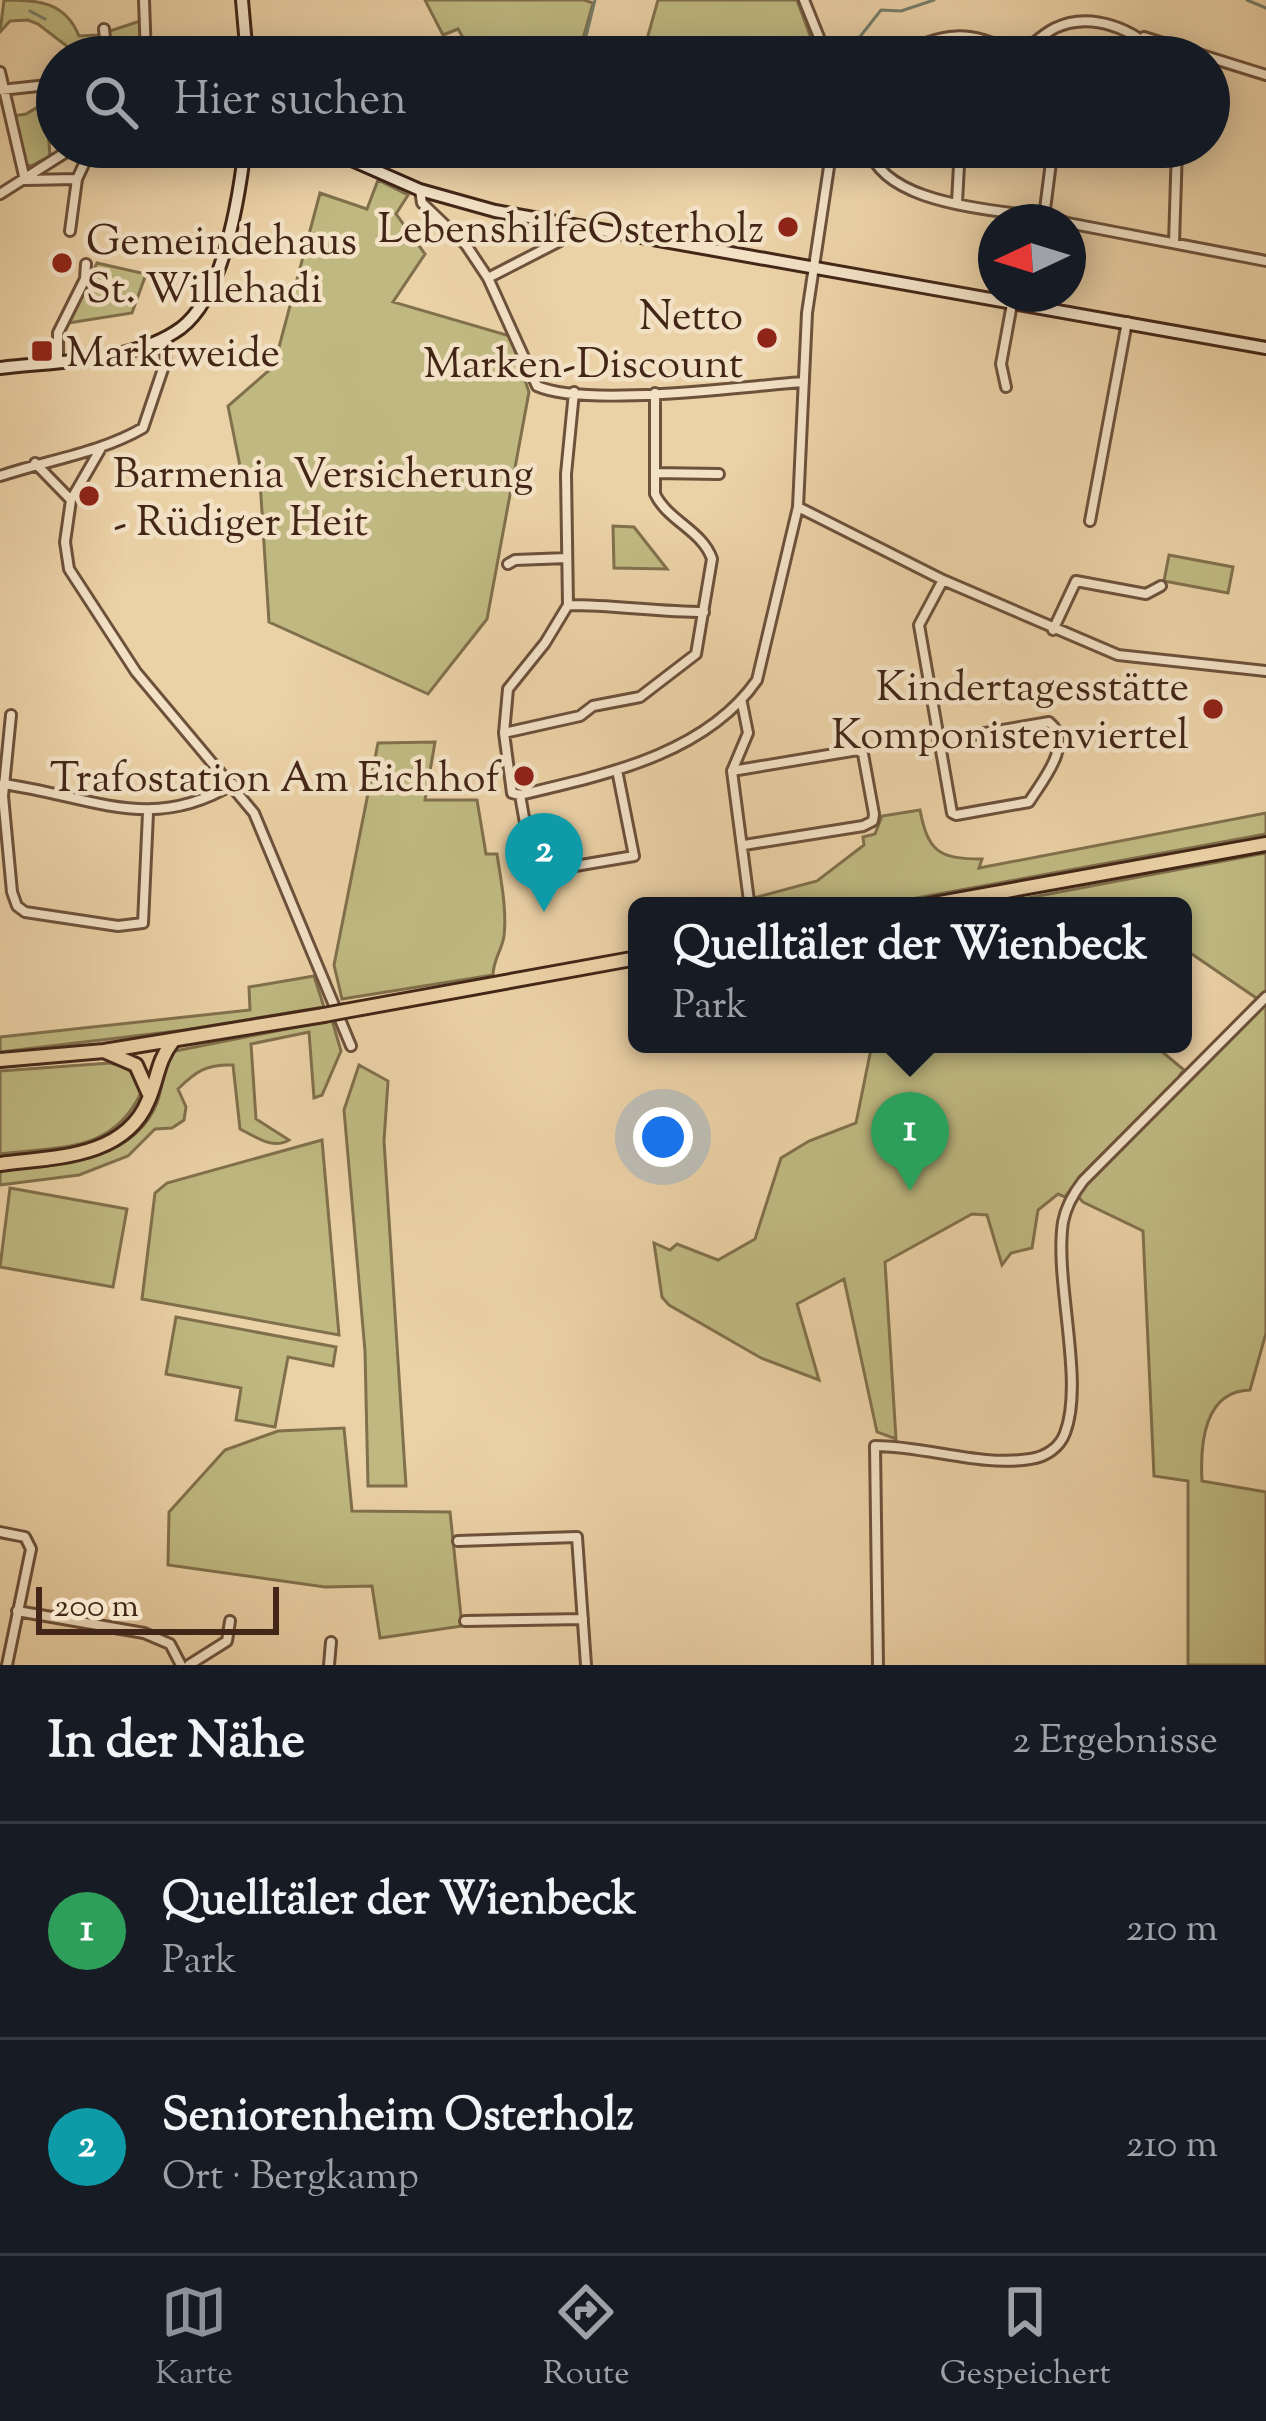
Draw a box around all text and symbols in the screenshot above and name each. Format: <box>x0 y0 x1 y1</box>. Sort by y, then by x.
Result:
search box <box>36 36 1230 168</box>
icon: search <box>78 69 144 135</box>
text: Hier suchen <box>174 70 407 135</box>
place label: LebenshilfeOsterholz <box>378 202 764 262</box>
north arrow <box>978 204 1086 312</box>
place label: Gemeindehaus St. Willehadi <box>86 214 357 322</box>
marker: LebenshilfeOsterholz <box>775 214 801 240</box>
marker: Gemeindehaus St. Willehadi <box>49 250 75 276</box>
place label: Netto Marken-Discount <box>423 289 743 397</box>
marker: Netto Marken-Discount <box>754 325 780 351</box>
place label: Marktweide <box>66 326 280 386</box>
marker: Marktweide <box>29 338 55 364</box>
place label: Barmenia Versicherung - Rüdiger Heit <box>113 447 534 555</box>
marker: Barmenia Versicherung - Rüdiger Heit <box>76 483 102 509</box>
place label: Kindertagesstätte Komponistenviertel <box>832 660 1189 768</box>
marker: Kindertagesstätte Komponistenviertel <box>1200 696 1226 722</box>
place label: Trafostation Am Eichhof <box>50 751 503 811</box>
marker: Trafostation Am Eichhof <box>511 763 537 789</box>
pin: 2 <box>505 813 583 912</box>
popup <box>628 897 1192 1053</box>
text: Quelltäler der Wienbeck <box>673 915 1147 980</box>
text: Park <box>673 980 747 1036</box>
pin: 1 <box>871 1092 949 1191</box>
your location <box>633 1107 693 1167</box>
scale bar <box>36 1581 279 1634</box>
text: 200 m <box>54 1584 139 1632</box>
text: In der Nähe <box>48 1707 305 1780</box>
text: 2 Ergebnisse <box>1012 1715 1218 1771</box>
text: Quelltäler der Wienbeck <box>162 1870 636 1935</box>
text: 1 <box>80 1903 94 1959</box>
text: 210 m <box>1126 1903 1218 1959</box>
text: Park <box>162 1935 237 1991</box>
text: Seniorenheim Osterholz <box>162 2086 634 2151</box>
text: 2 <box>78 2119 96 2175</box>
text: 210 m <box>1126 2119 1218 2175</box>
text: Ort · Bergkamp <box>162 2151 419 2207</box>
tab: Karte <box>155 2279 233 2399</box>
tab: Route <box>543 2279 630 2399</box>
tab: Gespeichert <box>940 2279 1111 2399</box>

